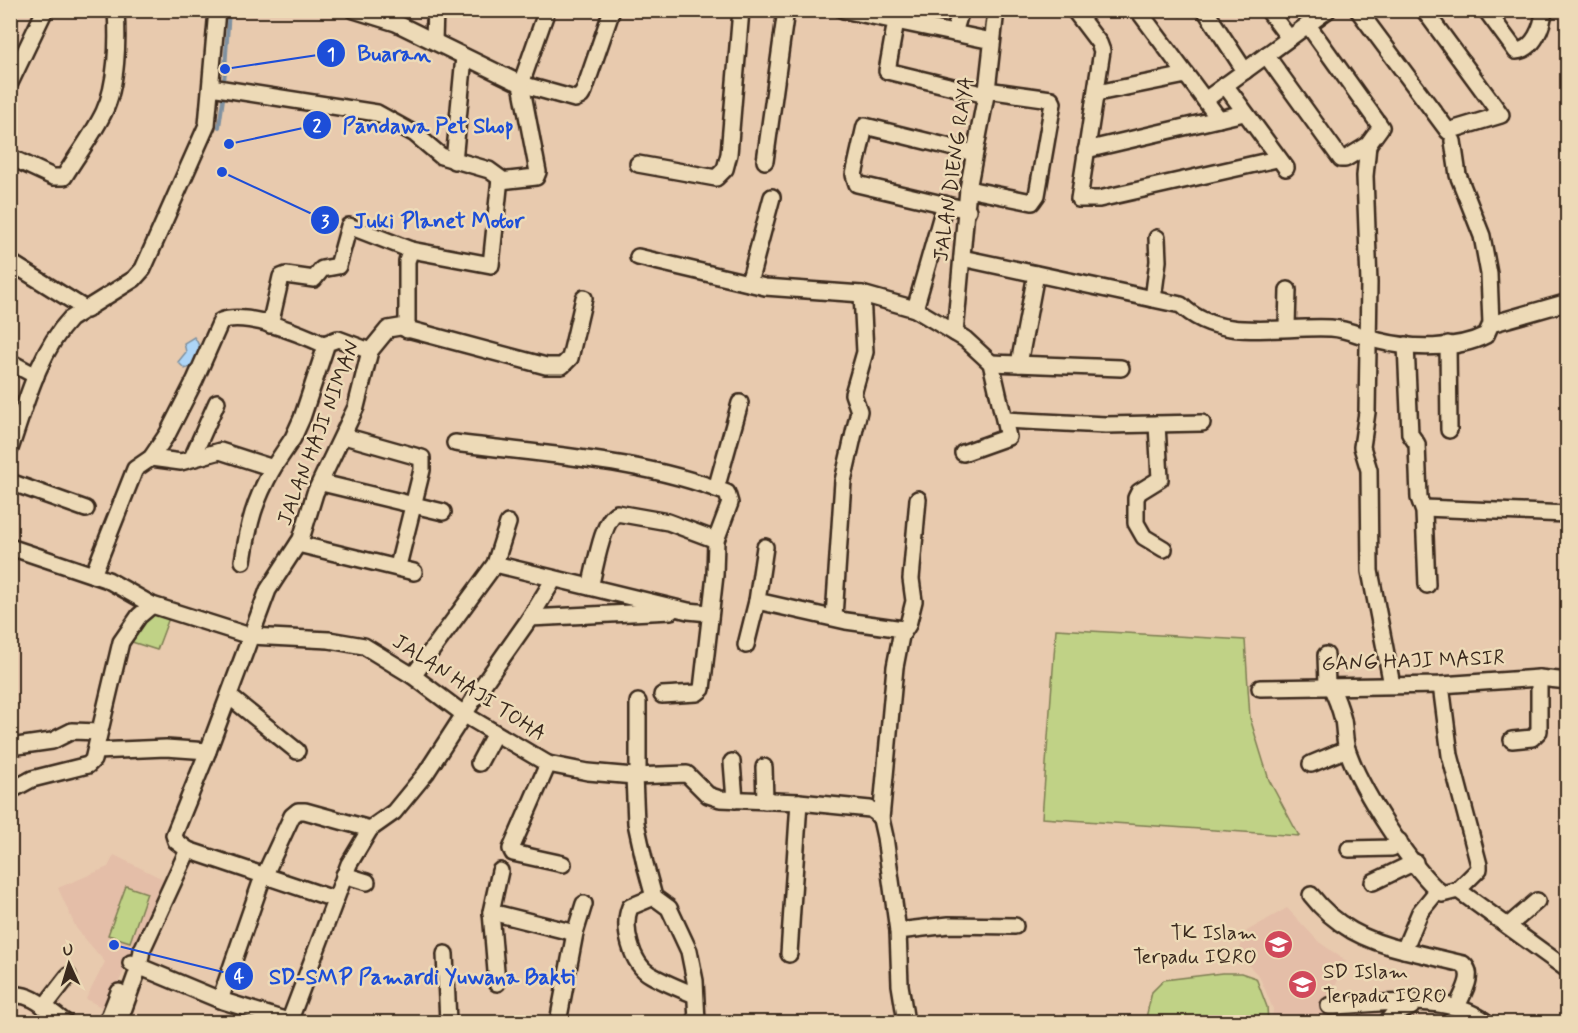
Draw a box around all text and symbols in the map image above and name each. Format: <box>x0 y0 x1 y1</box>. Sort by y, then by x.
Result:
callout: Buaran <box>316 33 443 73</box>
text: Buaran <box>357 41 431 69</box>
text: 1 <box>327 43 335 67</box>
street label: JALAN DIENG RAYA <box>927 75 981 263</box>
callout: Pandawa Pet Shop <box>302 105 524 145</box>
text: Pandawa Pet Shop <box>342 113 514 141</box>
text: 2 <box>313 114 322 138</box>
callout: Juki Planet Motor <box>310 200 539 240</box>
text: Juki Planet Motor <box>354 208 525 236</box>
text: 3 <box>321 210 330 234</box>
street label: JALAN HAJI NIMAN <box>271 336 367 530</box>
street label: JALAN HAJI TOHA <box>387 628 551 748</box>
street label: GANG HAJI MASIR <box>1321 644 1505 678</box>
place label: TK Islam Terpadu IQRO <box>1133 919 1257 971</box>
school or university icon: TK Islam Terpadu IQRO <box>1262 929 1294 961</box>
north arrow <box>39 934 99 994</box>
text: U <box>62 940 74 961</box>
callout: SD-SMP Pamardi Yuwana Bakti <box>224 956 590 996</box>
place label: SD Islam Terpadu IQRO <box>1323 958 1447 1010</box>
text: SD-SMP Pamardi Yuwana Bakti <box>269 964 575 992</box>
text: 4 <box>234 965 245 989</box>
school or university icon: SD Islam Terpadu IQRO <box>1286 968 1318 1000</box>

